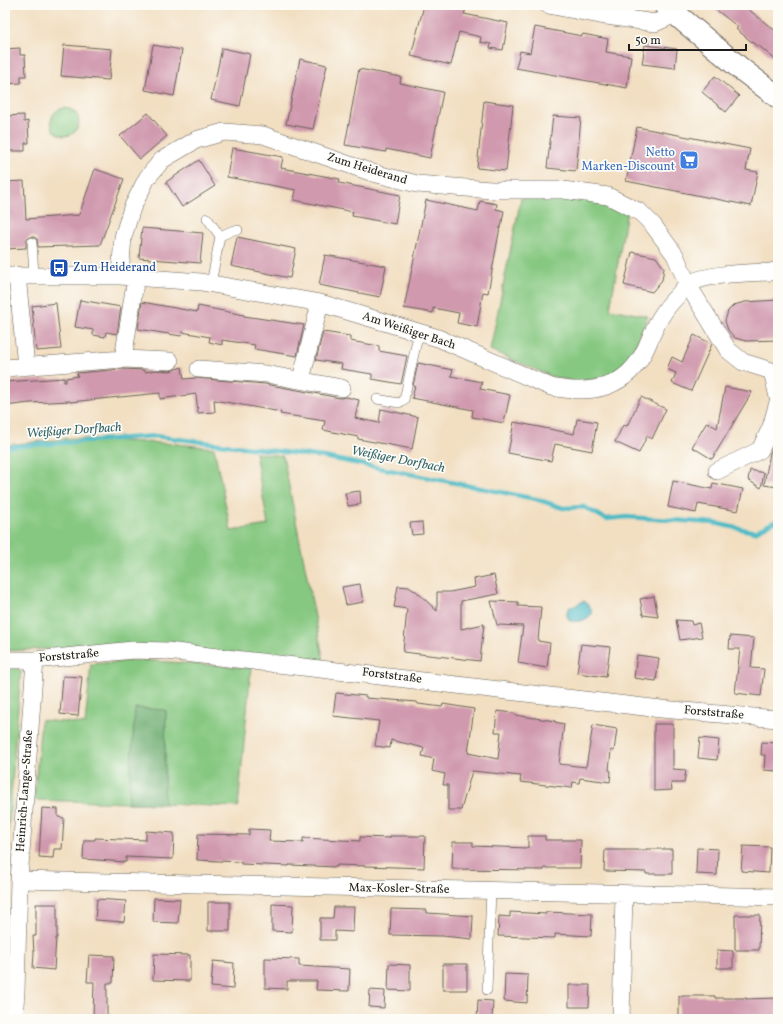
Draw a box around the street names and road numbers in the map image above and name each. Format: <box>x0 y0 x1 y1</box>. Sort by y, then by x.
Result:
street label: Zum Heiderand <box>325 149 409 189</box>
street label: Am Weißiger Bach <box>360 308 458 354</box>
street label: Forststraße <box>38 645 100 667</box>
street label: Forststraße <box>361 664 423 688</box>
street label: Forststraße <box>683 702 745 724</box>
street label: Heinrich-Lange-Straße <box>13 729 37 853</box>
street label: Max-Kosler-Straße <box>348 880 450 898</box>

